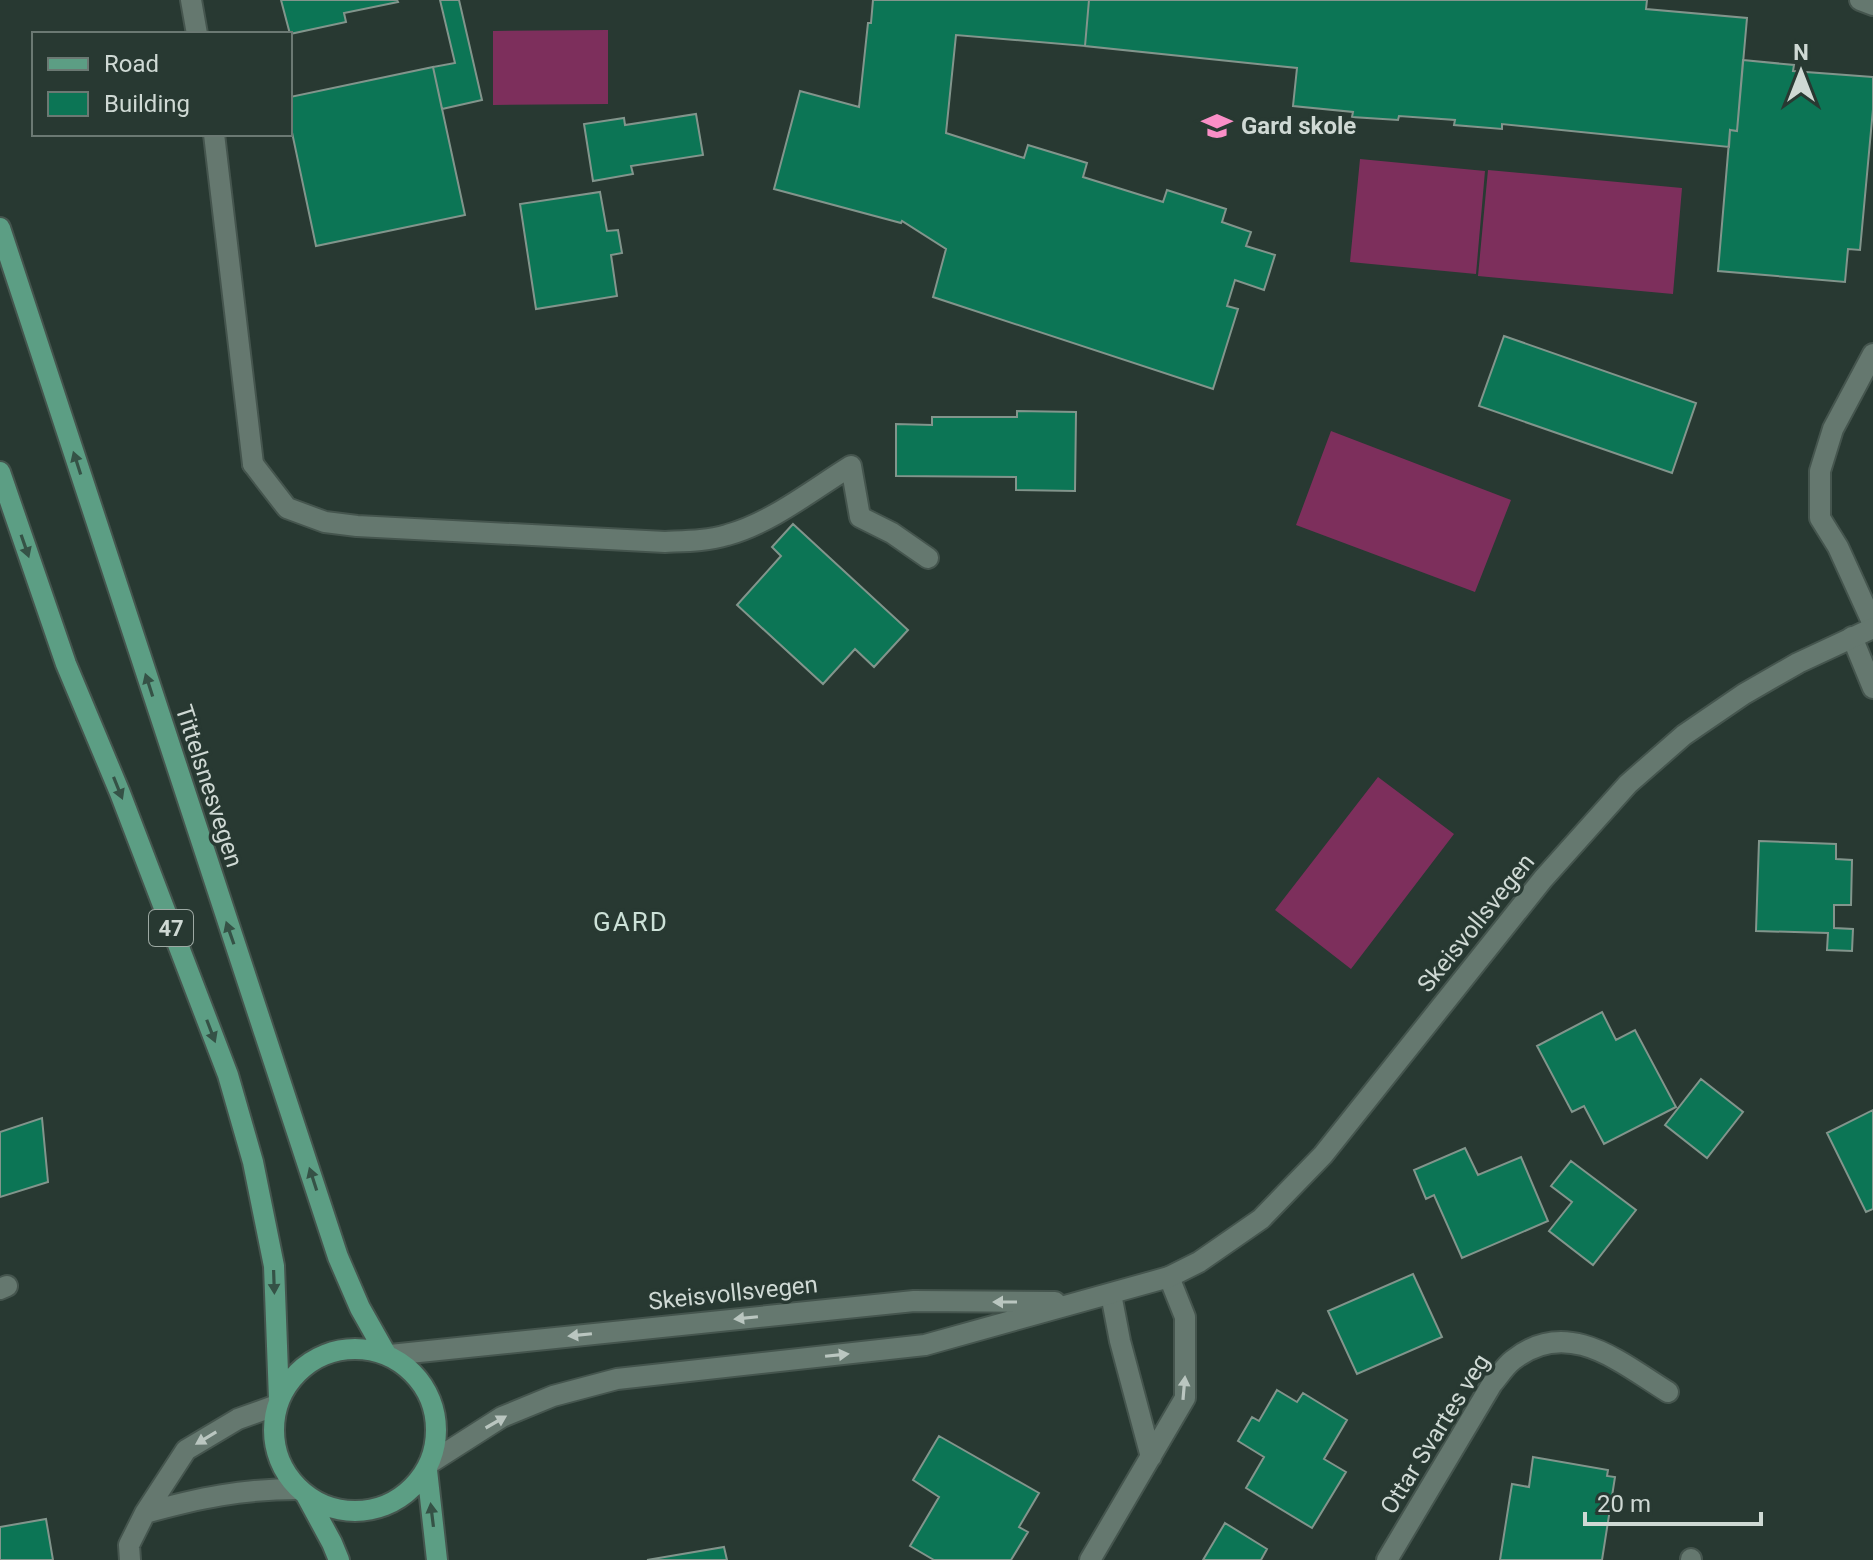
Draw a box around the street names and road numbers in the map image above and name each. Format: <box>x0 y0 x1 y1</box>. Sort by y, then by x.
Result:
street label: Tittelsnesvegen <box>170 701 248 871</box>
street label: Skeisvollsvegen <box>1412 848 1540 998</box>
road number: 47 <box>149 910 193 946</box>
street label: Skeisvollsvegen <box>647 1270 819 1316</box>
street label: Ottar Svartes veg <box>1375 1349 1495 1519</box>

